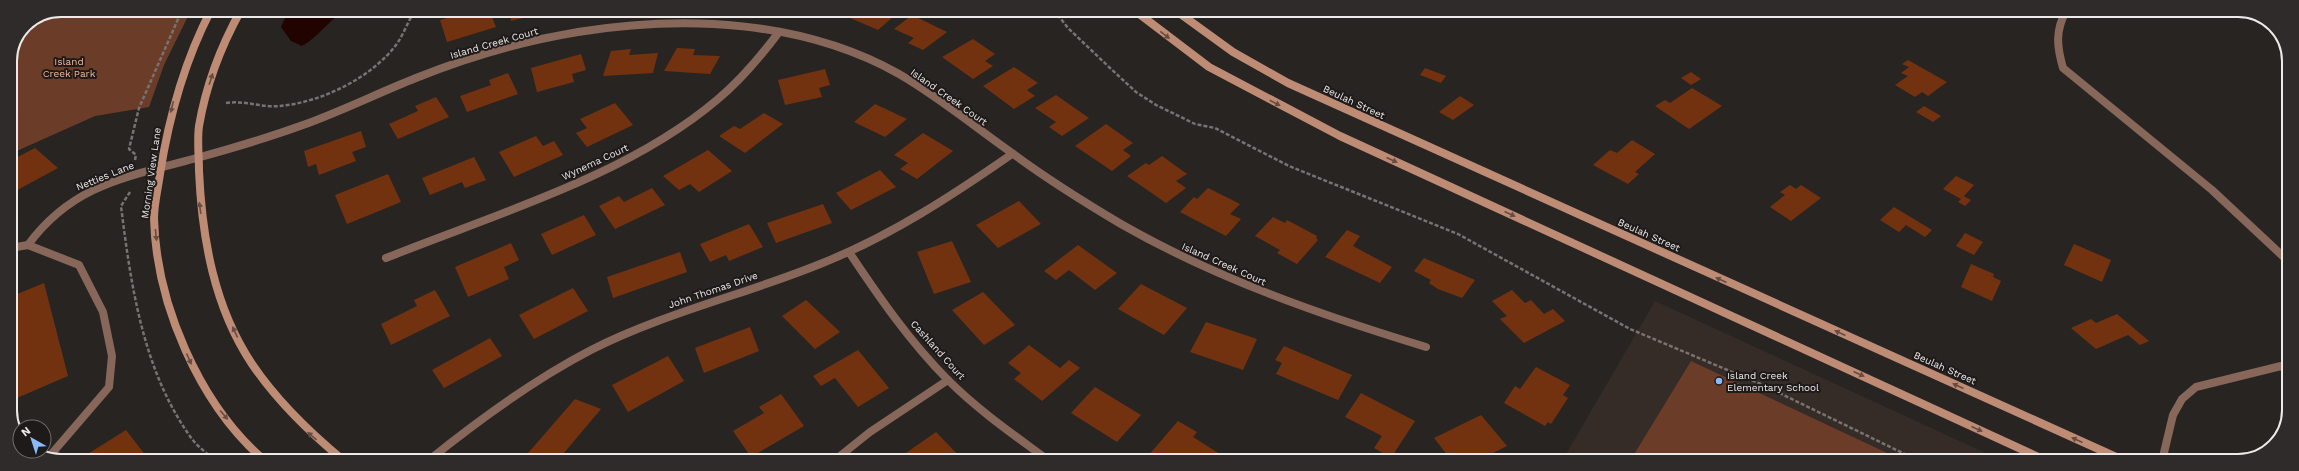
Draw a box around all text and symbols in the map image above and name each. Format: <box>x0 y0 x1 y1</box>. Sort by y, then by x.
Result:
street label: Island Creek Court <box>449 25 540 61</box>
one-way arrow <box>1159 31 1170 39</box>
park label: Island Creek Park <box>43 56 96 79</box>
street label: Island Creek Court <box>909 66 990 128</box>
one-way arrow <box>209 73 215 85</box>
street label: Beulah Street <box>1321 83 1387 121</box>
one-way arrow <box>1269 100 1281 106</box>
one-way arrow <box>169 101 175 114</box>
street label: Morning View Lane <box>139 127 163 219</box>
street label: Wynema Court <box>560 141 631 182</box>
one-way arrow <box>1386 157 1398 163</box>
street label: Netties Lane <box>75 159 136 193</box>
one-way arrow <box>197 202 204 214</box>
one-way arrow <box>1505 211 1516 217</box>
street label: Beulah Street <box>1616 216 1683 254</box>
one-way arrow <box>153 228 159 241</box>
street label: Island Creek Court <box>1180 240 1268 288</box>
street label: John Thomas Drive <box>667 269 759 310</box>
one-way arrow <box>1715 277 1727 283</box>
street label: Cashland Court <box>909 318 968 382</box>
one-way arrow <box>232 327 238 338</box>
one-way arrow <box>1834 330 1845 336</box>
street label: Beulah Street <box>1912 349 1979 387</box>
one-way arrow <box>187 354 193 366</box>
place label: Island Creek Elementary School <box>1727 370 1819 393</box>
one-way arrow <box>1853 371 1865 377</box>
marker: Island Creek Elementary School <box>1714 376 1724 386</box>
one-way arrow <box>1953 383 1964 389</box>
one-way arrow <box>220 410 229 421</box>
north arrow <box>12 419 52 459</box>
text: N <box>19 424 33 439</box>
one-way arrow <box>1971 426 1983 432</box>
one-way arrow <box>307 431 318 440</box>
one-way arrow <box>2070 436 2082 442</box>

